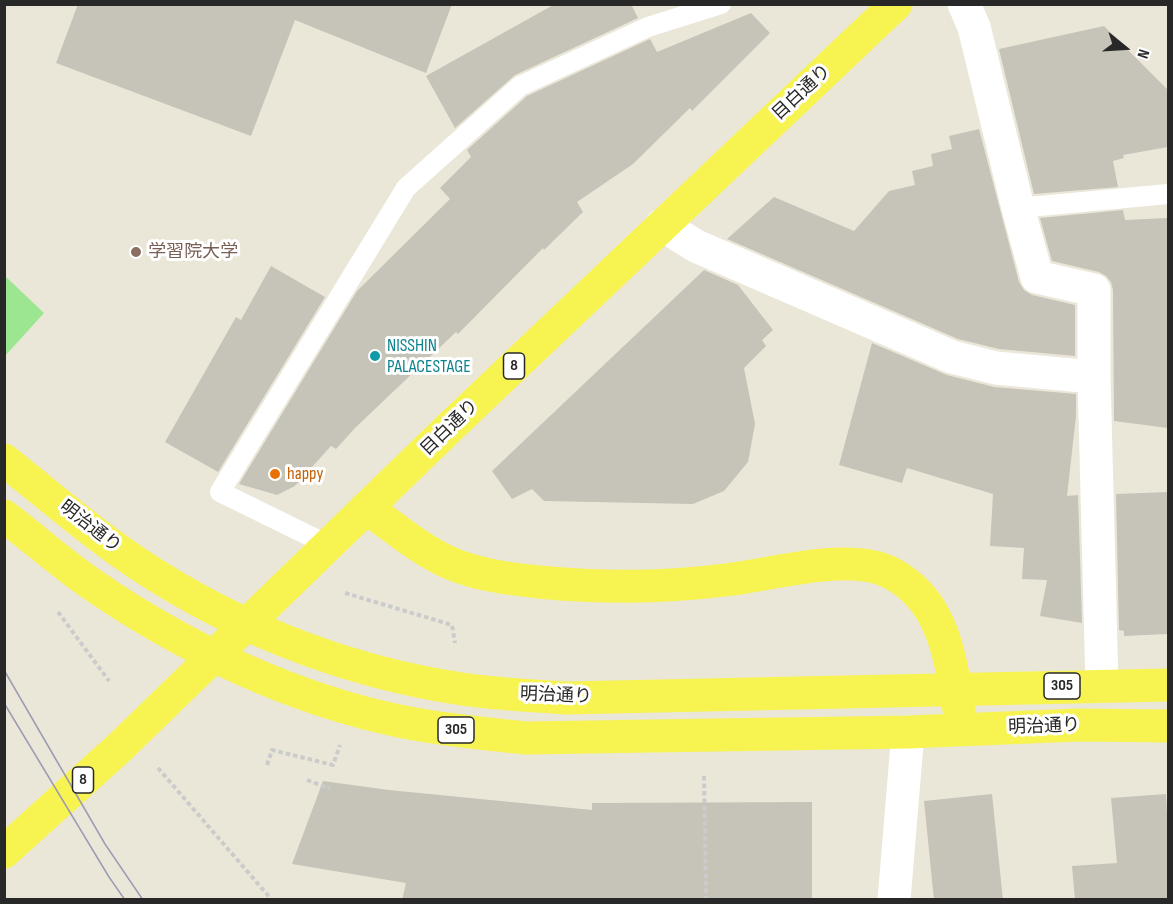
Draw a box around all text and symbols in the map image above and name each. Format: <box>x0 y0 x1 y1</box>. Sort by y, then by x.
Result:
north arrow <box>1095 18 1155 78</box>
text: N <box>1132 47 1153 61</box>
street label: 目白通り <box>768 61 836 125</box>
place label: 学習院大学 <box>148 241 238 263</box>
marker: 学習院大学 <box>129 245 143 259</box>
place label: NISSHIN PALACESTAGE <box>387 335 471 378</box>
marker: NISSHIN PALACESTAGE <box>368 349 382 363</box>
road number: 8 <box>504 353 524 379</box>
street label: 目白通り <box>417 395 483 461</box>
place label: happy <box>287 463 323 485</box>
marker: happy <box>268 467 282 481</box>
street label: 明治通り <box>55 496 125 558</box>
road number: 305 <box>1044 673 1080 699</box>
street label: 明治通り <box>520 684 592 708</box>
street label: 明治通り <box>1008 715 1080 739</box>
road number: 305 <box>438 717 474 743</box>
road number: 8 <box>72 767 94 793</box>

